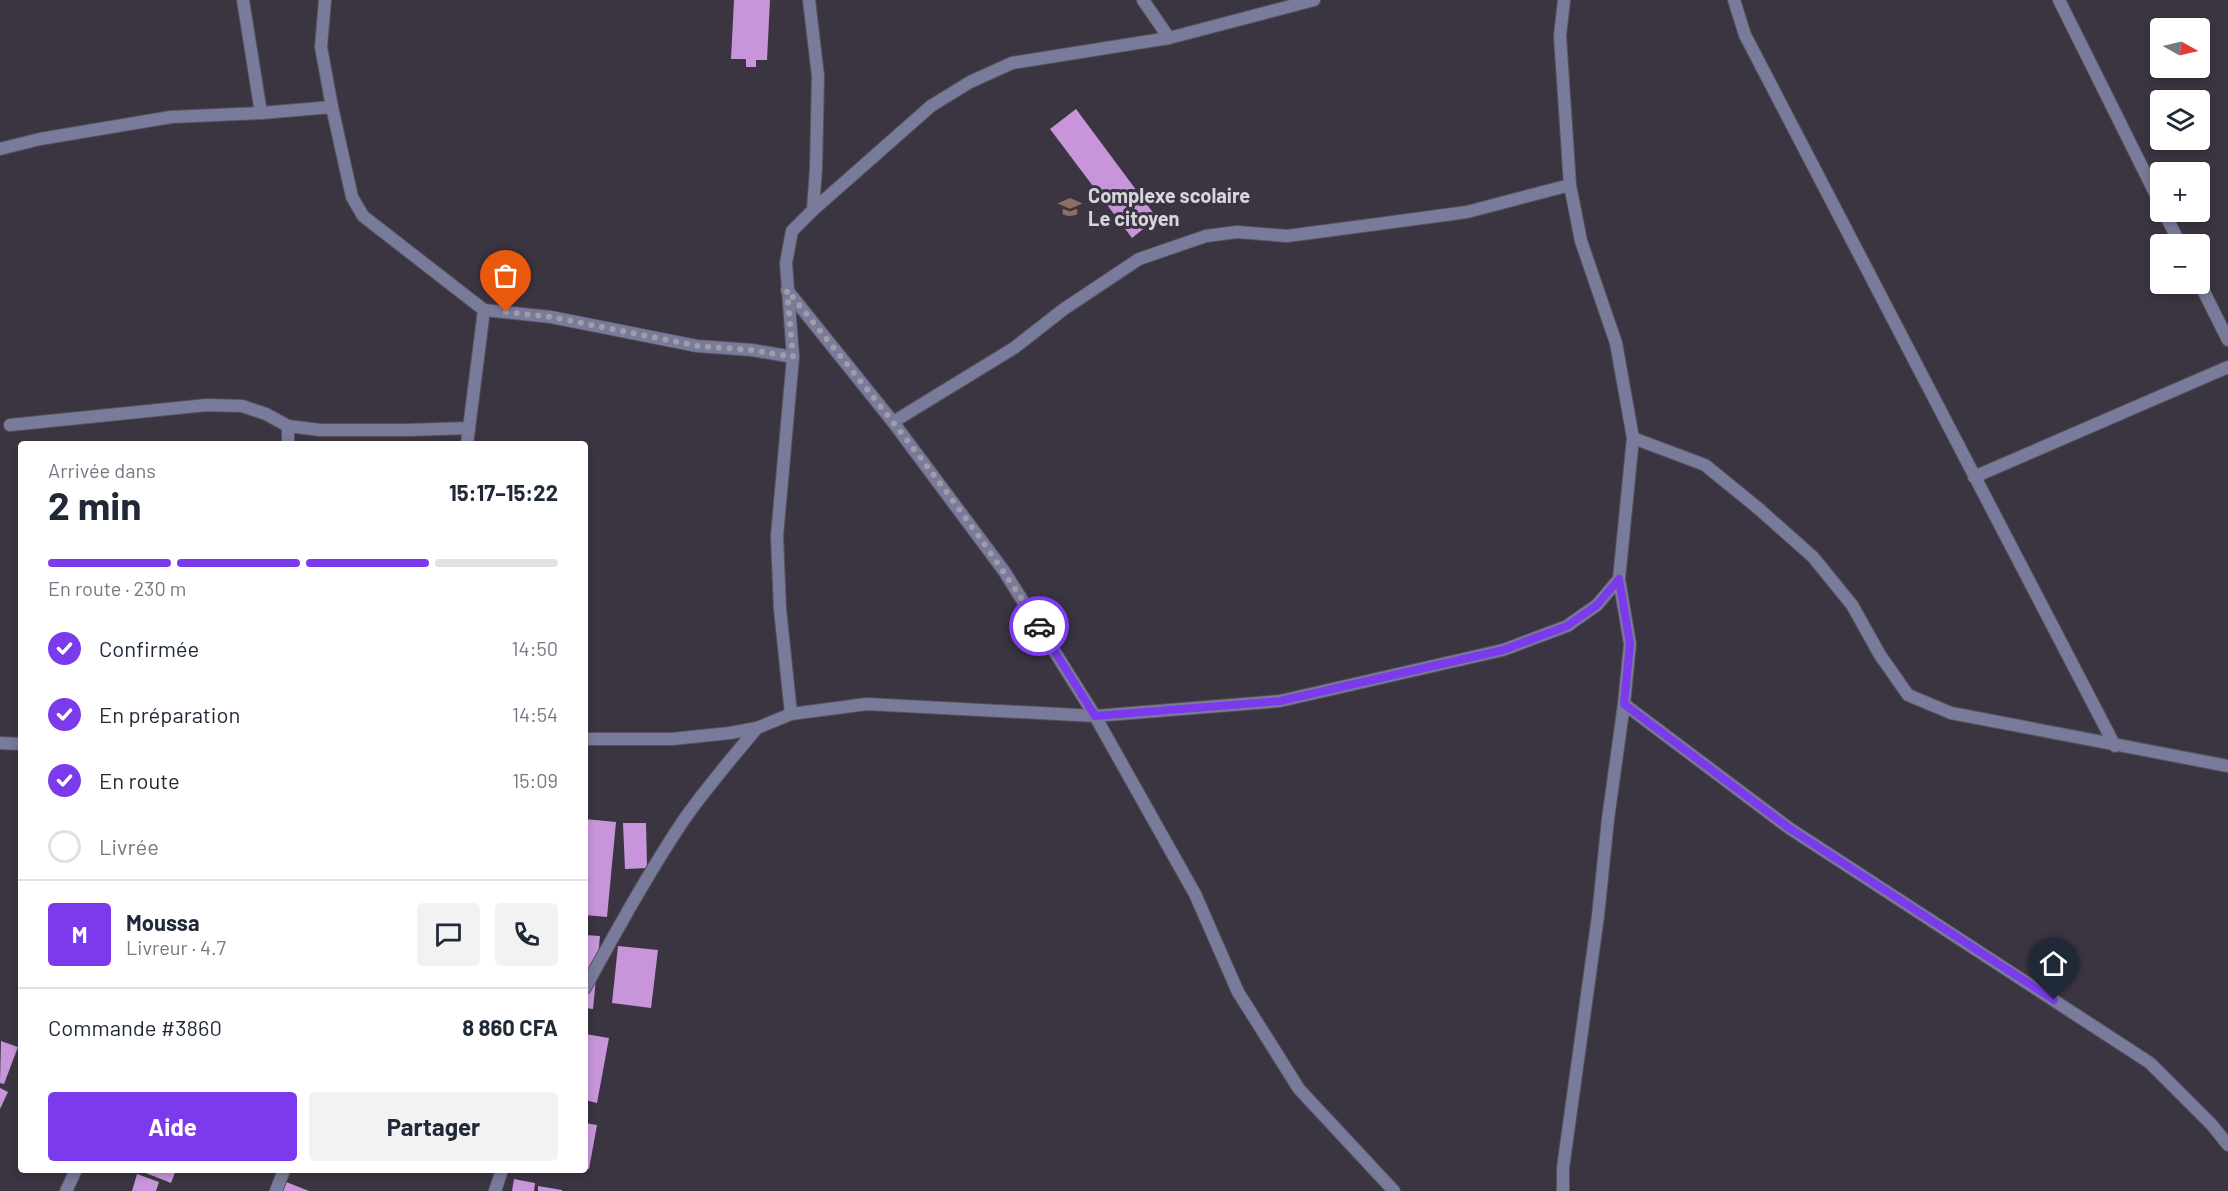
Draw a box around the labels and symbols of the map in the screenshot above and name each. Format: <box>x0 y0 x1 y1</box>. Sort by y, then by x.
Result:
north arrow <box>2150 18 2210 78</box>
place label: Complexe scolaire Le citoyen <box>1088 183 1250 230</box>
school or university icon: Complexe scolaire Le citoyen <box>1057 194 1083 220</box>
pin <box>480 250 531 312</box>
courier <box>1009 596 1069 656</box>
pin <box>2028 938 2079 1000</box>

